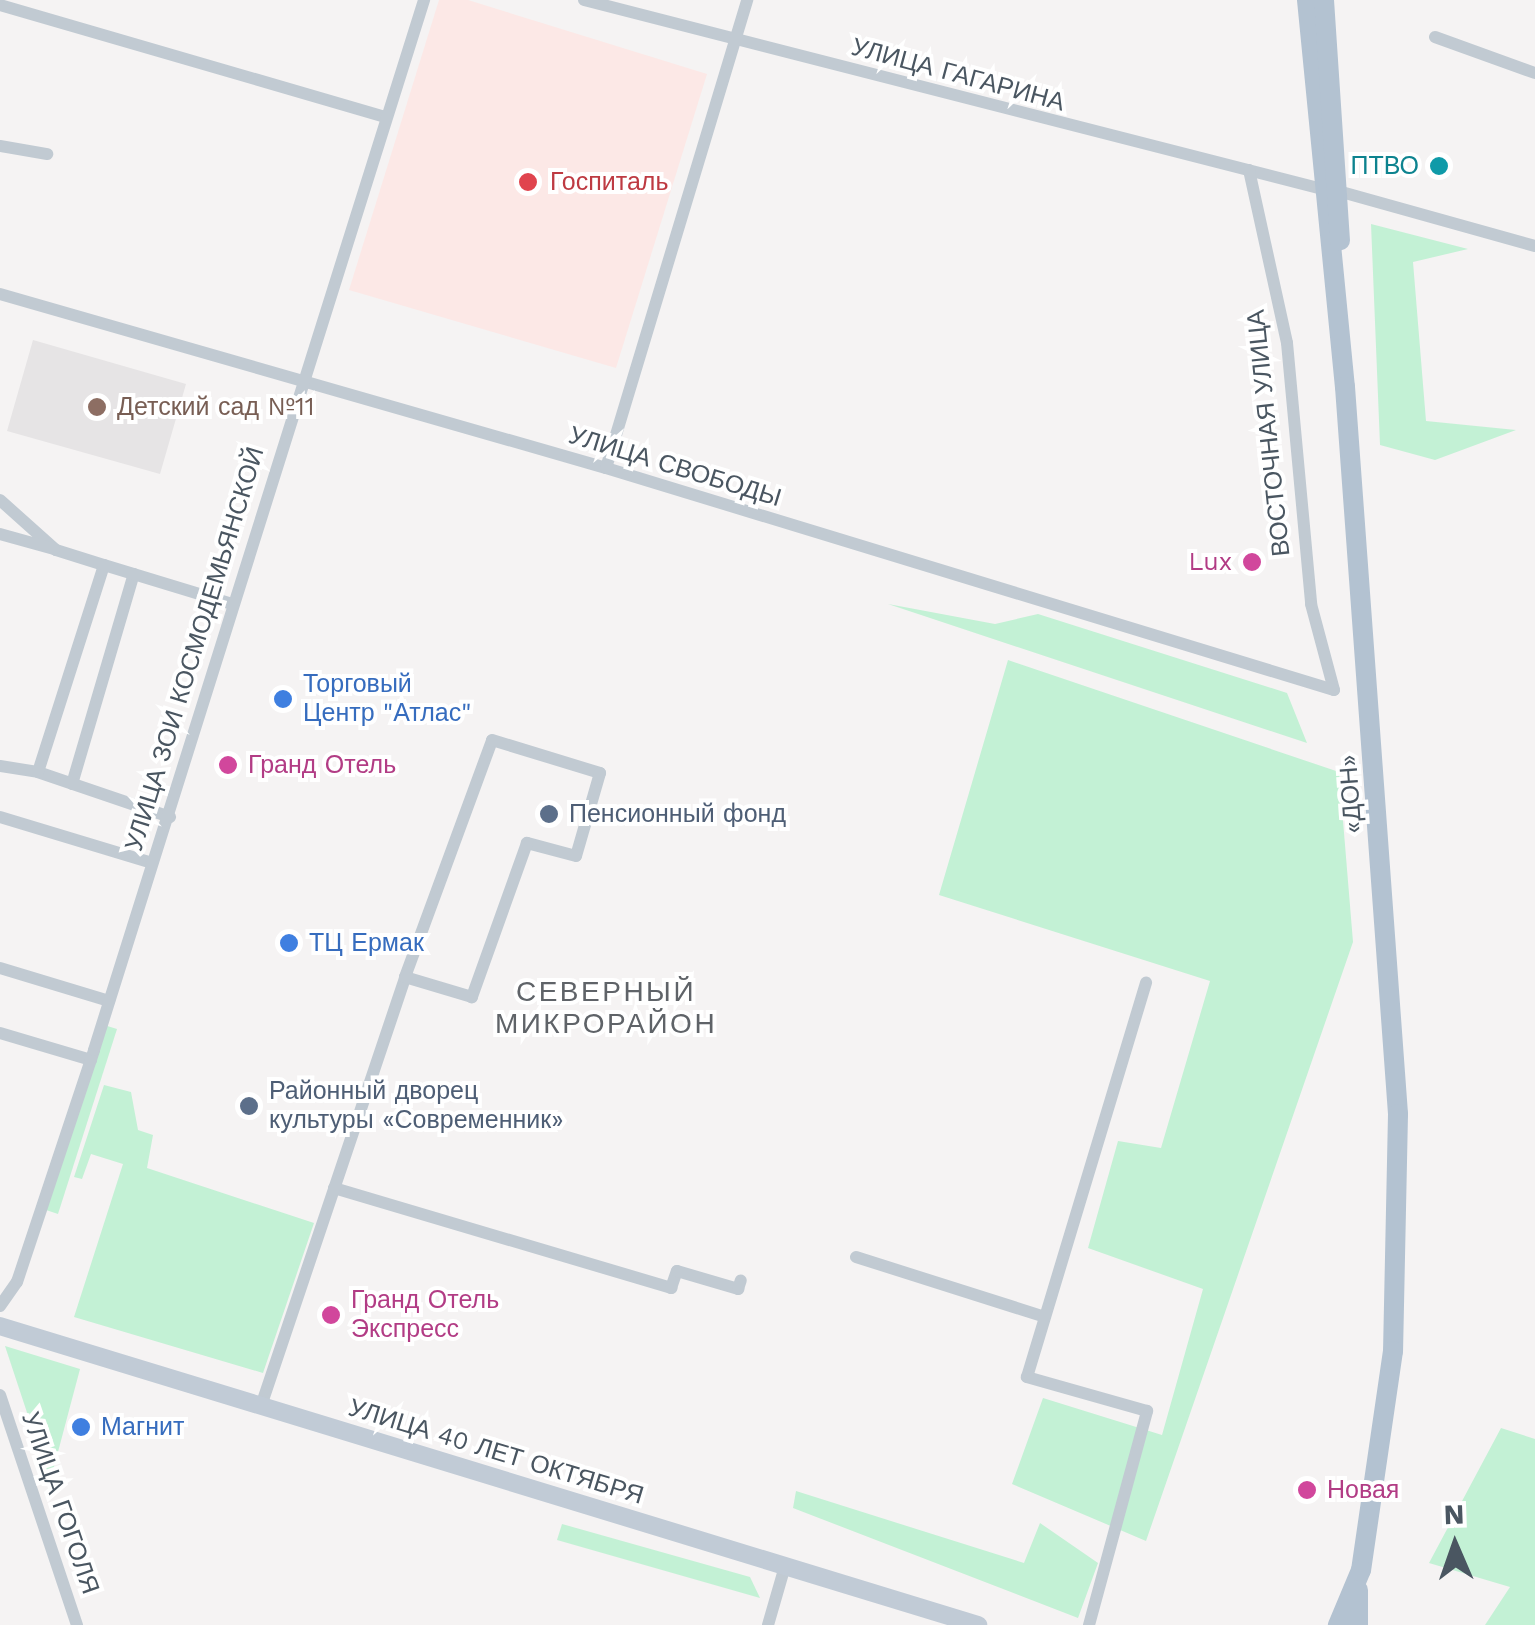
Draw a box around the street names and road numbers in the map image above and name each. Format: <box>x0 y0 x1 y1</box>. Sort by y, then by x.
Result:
street label: УЛИЦА ГАГАРИНА <box>848 32 1068 118</box>
street label: ВОСТОЧНАЯ УЛИЦА <box>1241 308 1297 558</box>
street label: УЛИЦА СВОБОДЫ <box>565 420 785 514</box>
street label: УЛИЦА ЗОИ КОСМОДЕМЬЯНСКОЙ <box>119 443 271 855</box>
street label: «ДОН» <box>1333 754 1369 834</box>
street label: УЛИЦА 40 ЛЕТ ОКТЯБРЯ <box>345 1393 647 1511</box>
street label: УЛИЦА ГОГОЛЯ <box>15 1408 105 1598</box>

